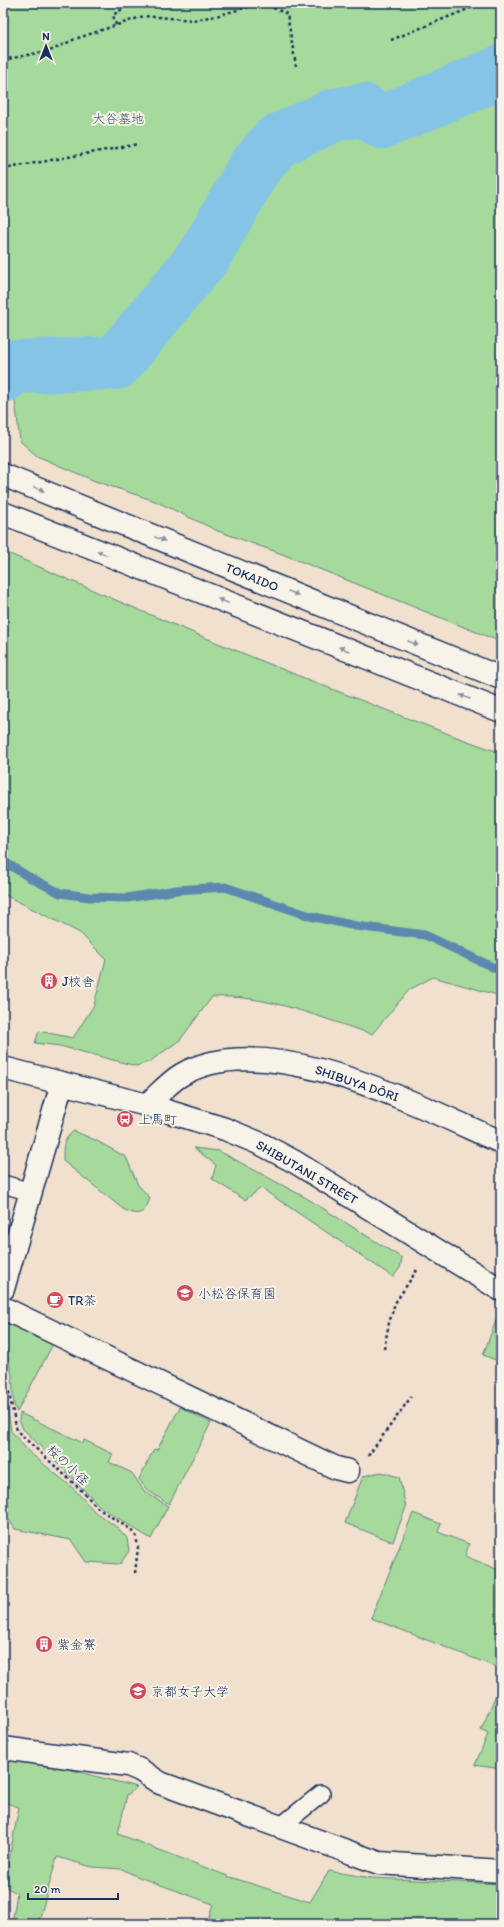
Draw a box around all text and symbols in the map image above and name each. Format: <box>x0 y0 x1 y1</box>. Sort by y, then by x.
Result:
north arrow <box>26 26 66 66</box>
text: N <box>42 30 50 43</box>
park label: 大谷墓地 <box>92 111 144 126</box>
one-way arrow <box>34 487 46 493</box>
one-way arrow <box>154 536 166 542</box>
one-way arrow <box>96 549 108 555</box>
street label: TOKAIDO <box>223 560 281 594</box>
one-way arrow <box>287 591 299 597</box>
one-way arrow <box>217 597 229 603</box>
one-way arrow <box>408 640 420 646</box>
one-way arrow <box>337 645 349 651</box>
one-way arrow <box>458 693 470 699</box>
building icon: J校舎 <box>39 971 59 991</box>
place label: J校舎 <box>62 974 94 989</box>
street label: SHIBUYA DŌRI <box>313 1062 401 1104</box>
bus stop icon: 上馬町 <box>115 1109 135 1129</box>
place label: 上馬町 <box>138 1112 177 1127</box>
street label: SHIBUTANI STREET <box>254 1137 361 1208</box>
school or university icon: 小松谷保育園 <box>175 1283 195 1303</box>
place label: 小松谷保育園 <box>198 1286 276 1301</box>
cafe icon: TR茶 <box>45 1290 65 1310</box>
place label: TR茶 <box>68 1293 96 1308</box>
street label: 桜の小径 <box>44 1442 92 1488</box>
building icon: 紫金寮 <box>34 1634 54 1654</box>
place label: 紫金寮 <box>57 1637 96 1652</box>
school or university icon: 京都女子大学 <box>128 1681 148 1701</box>
place label: 京都女子大学 <box>151 1684 229 1699</box>
scale bar <box>28 1875 118 1901</box>
text: 20 m <box>34 1882 61 1896</box>

